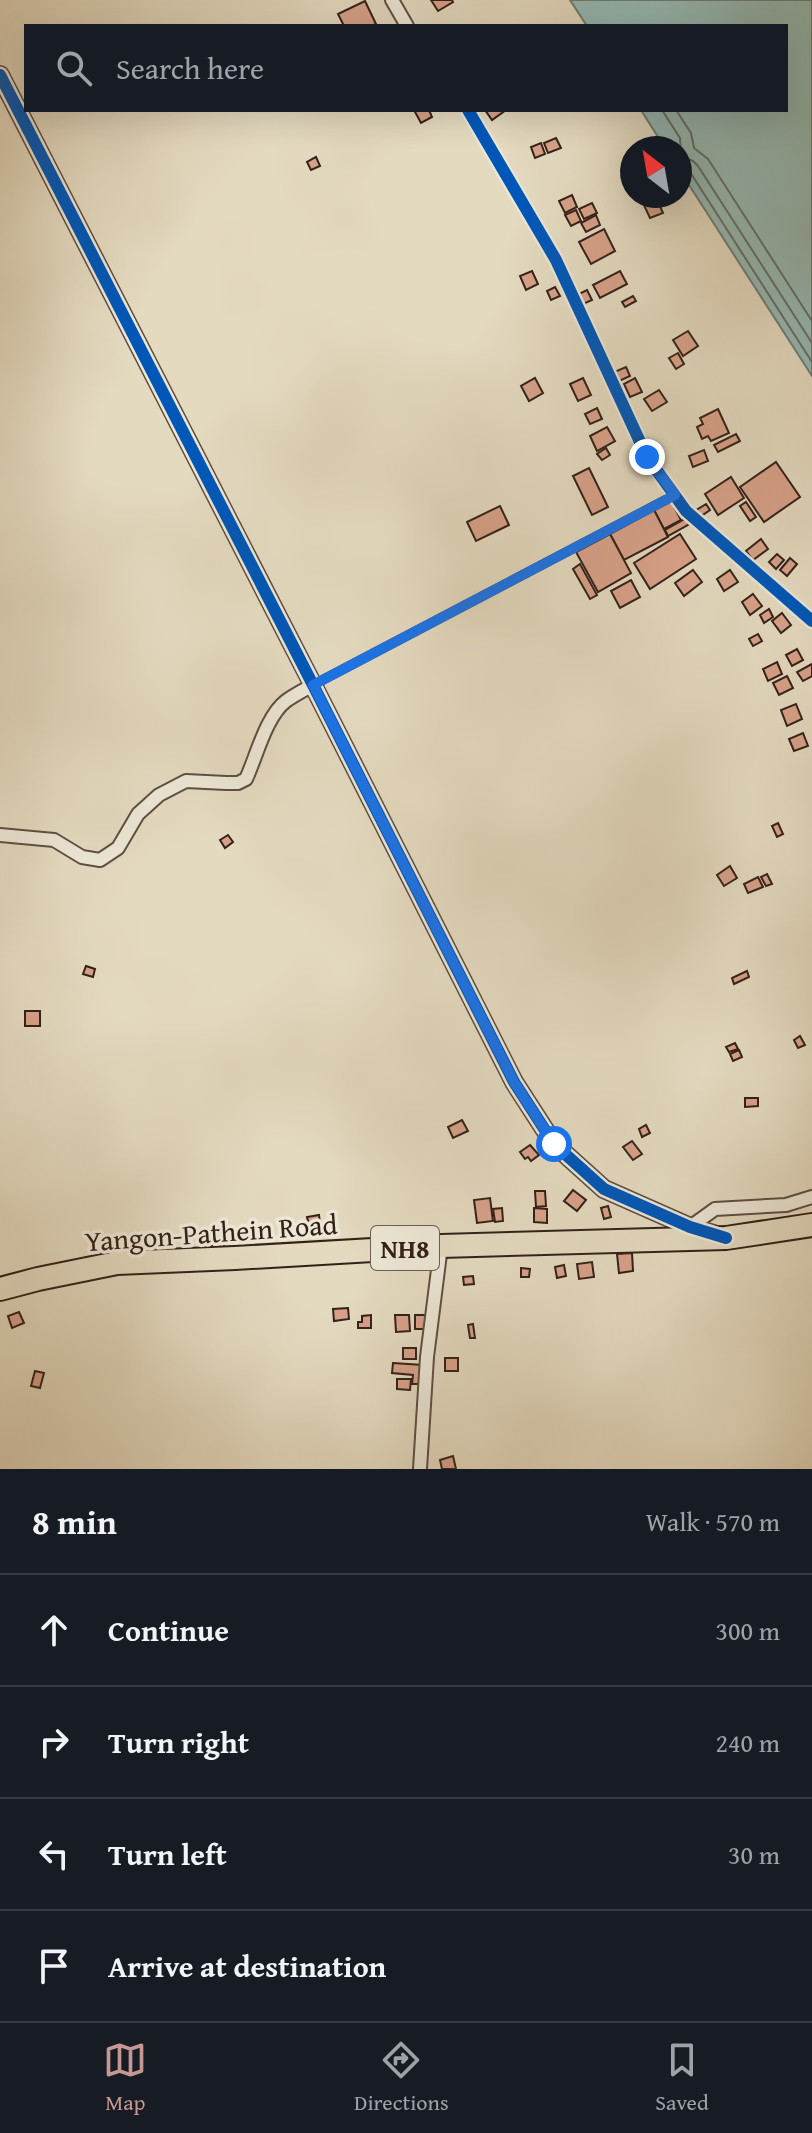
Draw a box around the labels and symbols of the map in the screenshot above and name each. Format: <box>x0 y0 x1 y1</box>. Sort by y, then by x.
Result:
north arrow <box>620 136 692 208</box>
route end <box>629 439 665 475</box>
route start <box>536 1126 572 1162</box>
street label: Yangon-Pathein Road <box>83 1203 339 1261</box>
road number: NH8 <box>371 1226 439 1270</box>

